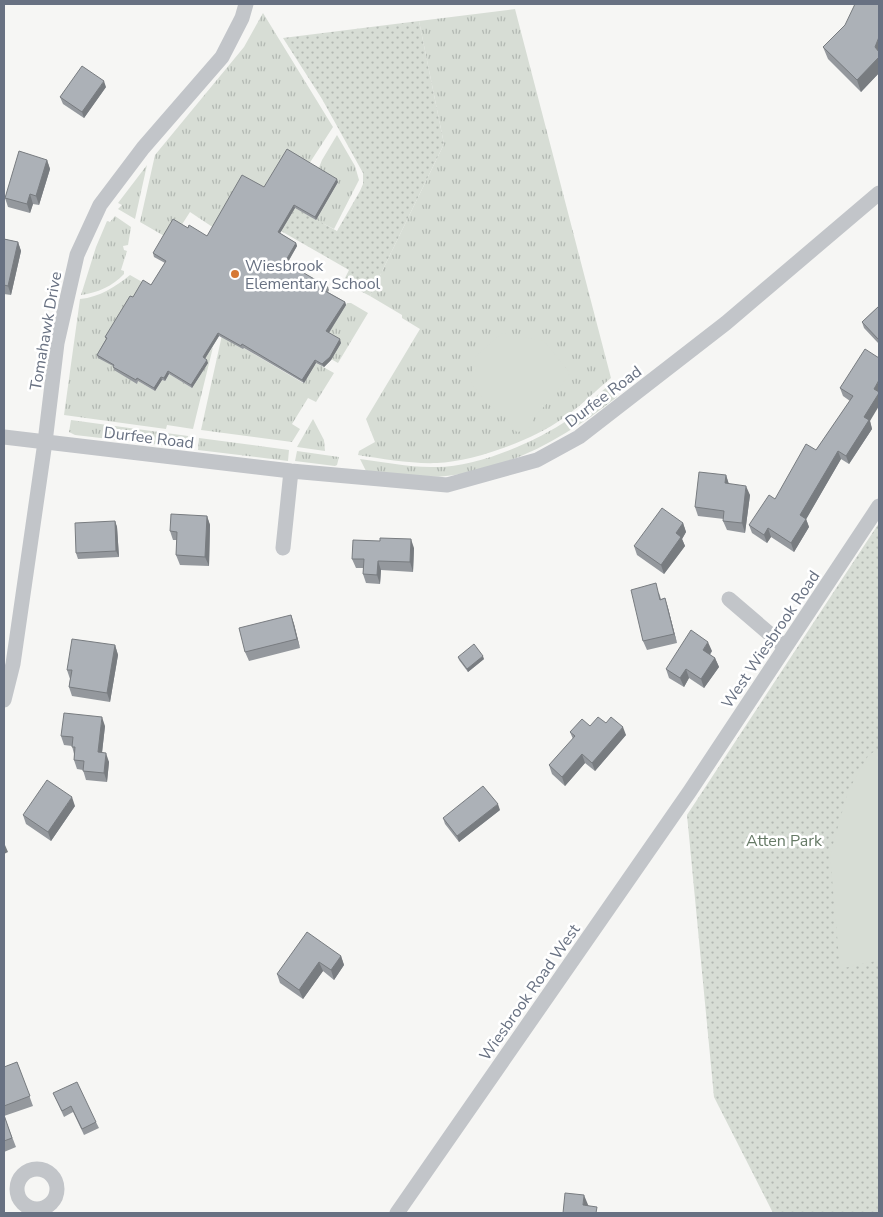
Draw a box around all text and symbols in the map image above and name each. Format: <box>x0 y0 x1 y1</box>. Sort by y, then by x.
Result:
place label: Wiesbrook Elementary School <box>245 255 381 295</box>
marker: Wiesbrook Elementary School <box>229 268 241 280</box>
street label: Tomahawk Drive <box>25 270 67 392</box>
street label: Durfee Road <box>561 361 646 433</box>
street label: Durfee Road <box>103 422 195 454</box>
street label: West Wiesbrook Road <box>716 566 825 713</box>
park label: Atten Park <box>746 830 823 852</box>
street label: Wiesbrook Road West <box>474 920 586 1065</box>

